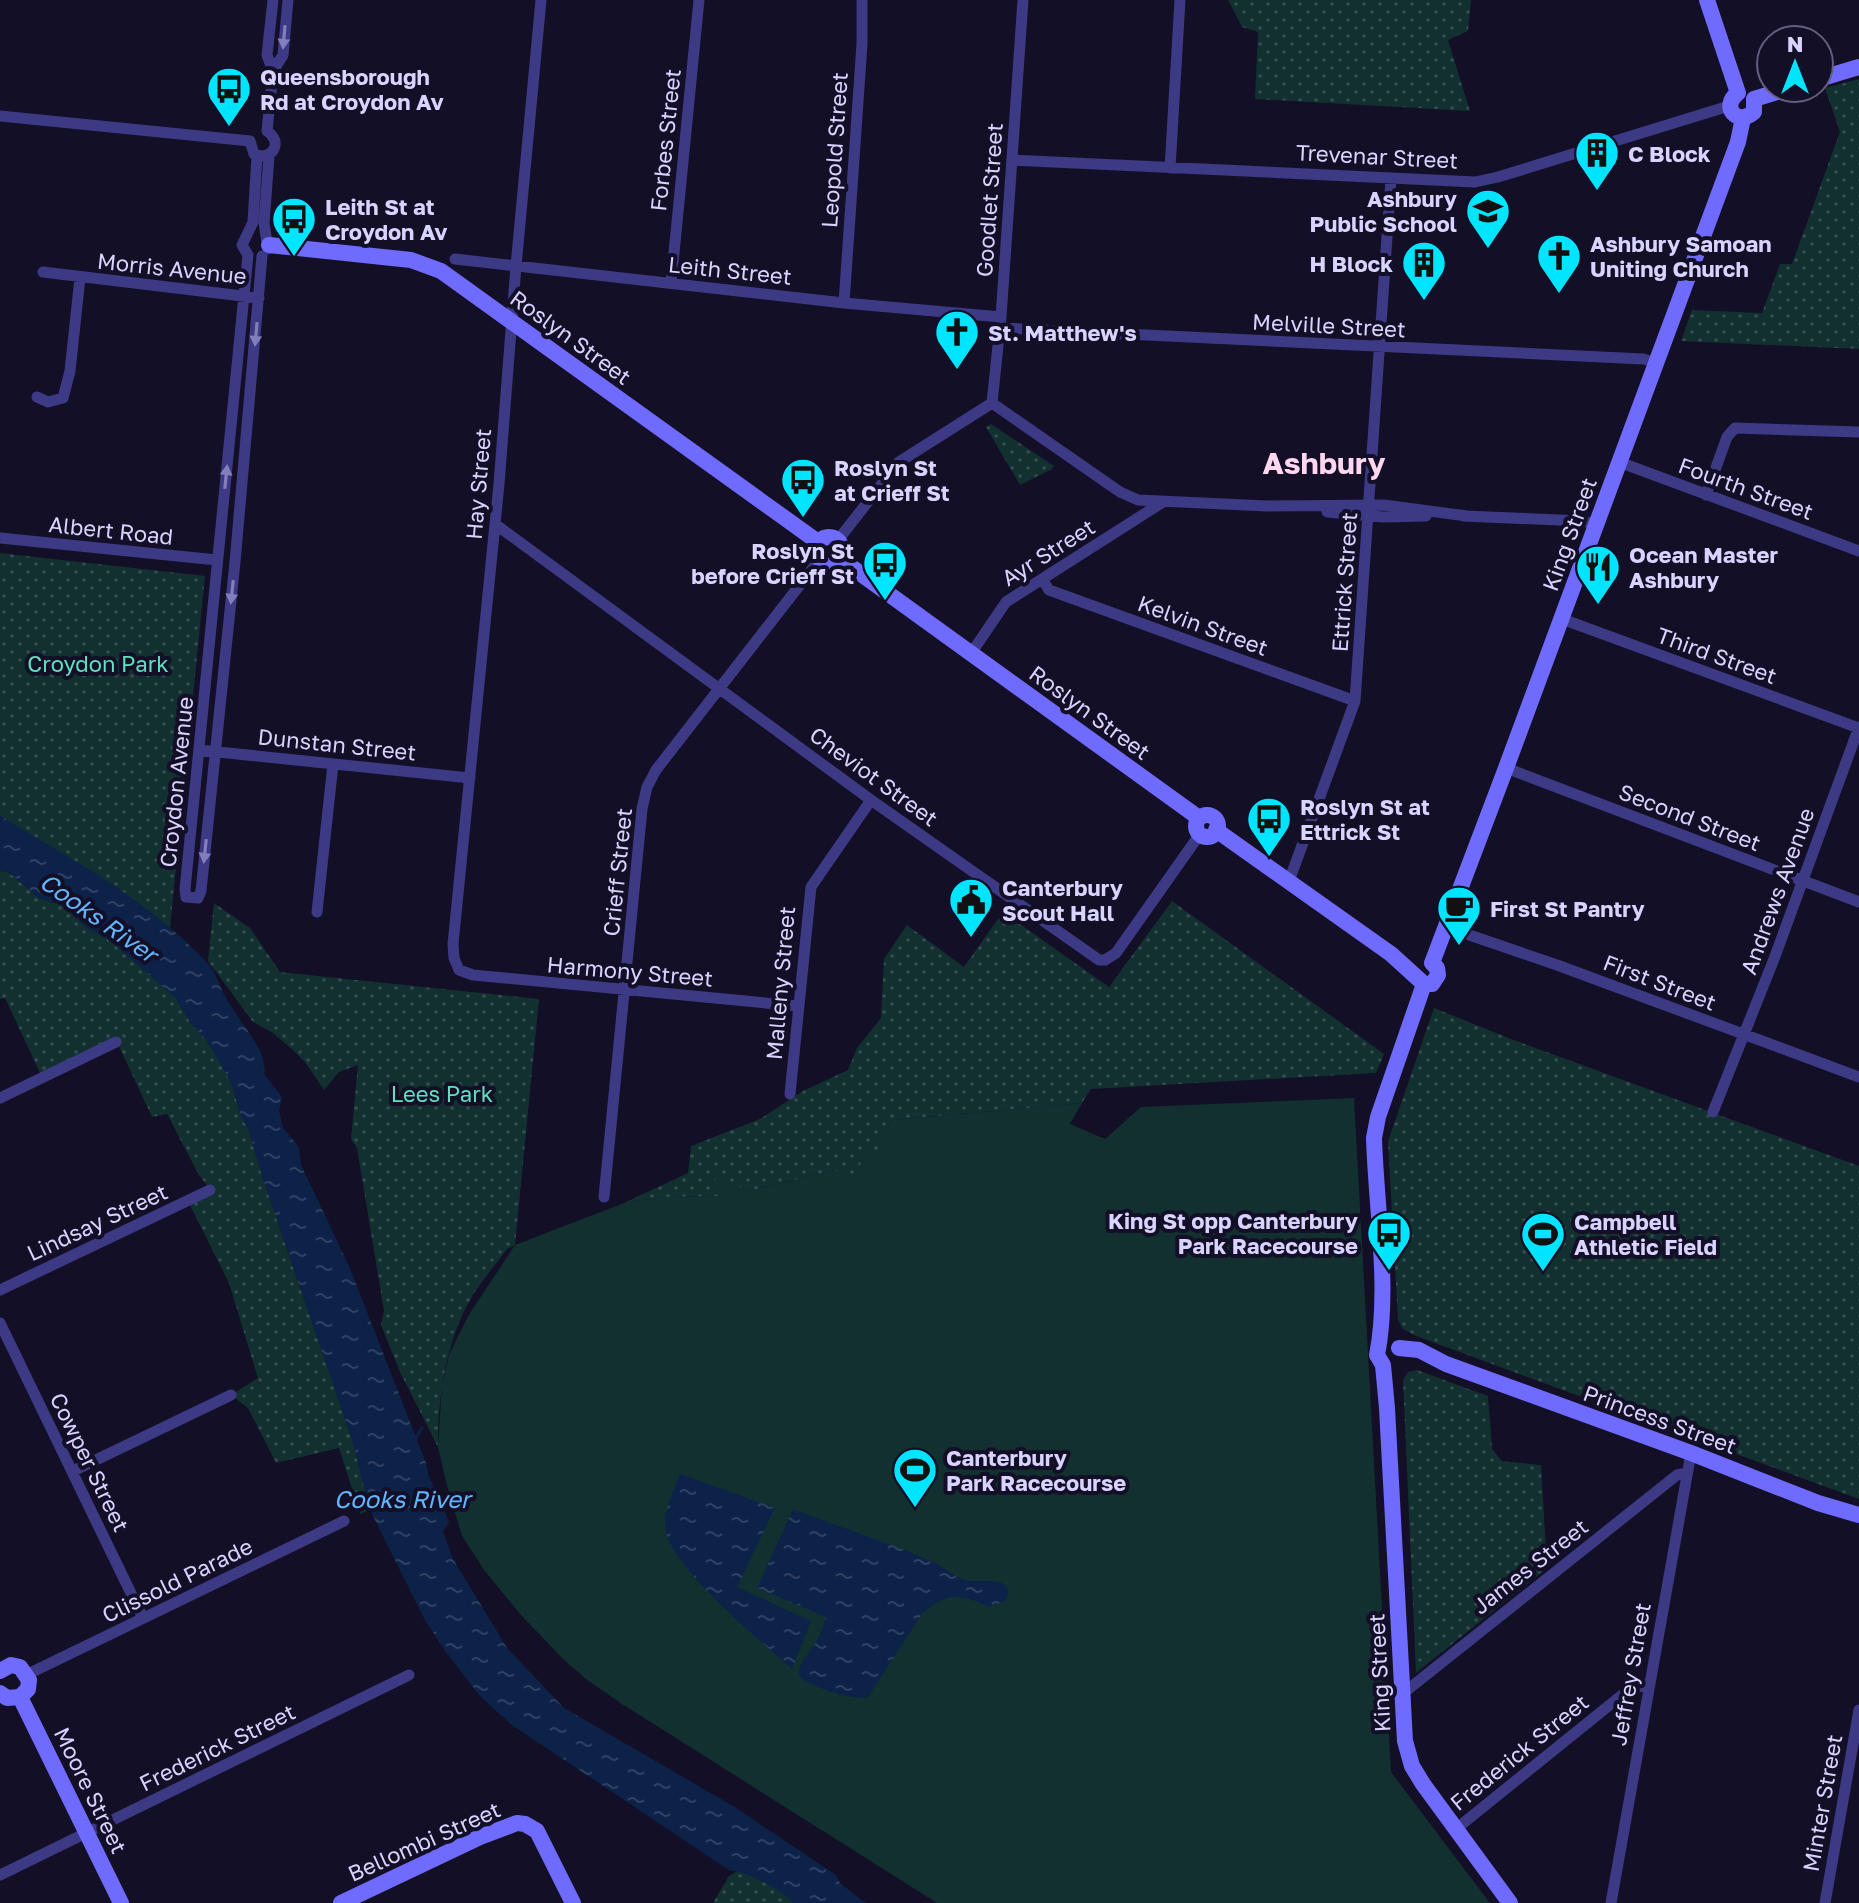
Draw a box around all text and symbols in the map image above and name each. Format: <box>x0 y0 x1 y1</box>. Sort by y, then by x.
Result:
north arrow <box>1755 24 1835 104</box>
one-way arrow <box>278 25 291 50</box>
text: N <box>1787 30 1803 57</box>
place label: Queensborough Rd at Croydon Av <box>260 63 444 115</box>
bus stop icon: Queensborough Rd at Croydon Av <box>205 65 253 128</box>
street label: Forbes Street <box>644 67 686 213</box>
street label: Leopold Street <box>815 71 853 229</box>
street label: Goodlet Street <box>970 122 1008 278</box>
building icon: C Block <box>1573 129 1621 192</box>
street label: Trevenar Street <box>1295 138 1459 174</box>
place label: C Block <box>1628 140 1711 167</box>
place label: Ashbury Public School <box>1310 185 1457 237</box>
school or university icon: Ashbury Public School <box>1464 187 1512 250</box>
place label: Leith St at Croydon Av <box>325 193 448 245</box>
bus stop icon: Leith St at Croydon Av <box>270 195 318 258</box>
place label: Ashbury Samoan Uniting Church <box>1590 230 1772 282</box>
church icon: Ashbury Samoan Uniting Church <box>1535 232 1583 295</box>
building icon: H Block <box>1400 239 1448 302</box>
street label: Morris Avenue <box>96 247 248 289</box>
street label: Leith Street <box>667 250 793 290</box>
place label: H Block <box>1309 250 1393 277</box>
street label: Roslyn Street <box>505 284 637 390</box>
street label: Melville Street <box>1252 307 1406 343</box>
church icon: St. Matthew's <box>933 308 981 371</box>
place label: St. Matthew's <box>988 319 1137 346</box>
one-way arrow <box>249 321 262 346</box>
street label: Hay Street <box>460 427 496 541</box>
district label: Ashbury <box>1263 445 1385 481</box>
street label: Fourth Street <box>1675 451 1817 525</box>
place label: Roslyn St at Crieff St <box>834 454 950 506</box>
bus stop icon: Roslyn St at Crieff St <box>779 456 827 519</box>
one-way arrow <box>219 464 232 489</box>
street label: King Street <box>1536 474 1602 594</box>
street label: Albert Road <box>48 510 174 550</box>
street label: Ettrick Street <box>1326 511 1362 653</box>
street label: Ayr Street <box>996 513 1100 591</box>
place label: Roslyn St before Crieff St <box>691 537 854 589</box>
bus stop icon: Roslyn St before Crieff St <box>861 539 909 602</box>
place label: Ocean Master Ashbury <box>1629 541 1778 593</box>
restaurant icon: Ocean Master Ashbury <box>1574 543 1622 606</box>
one-way arrow <box>225 580 238 605</box>
street label: Kelvin Street <box>1134 589 1272 661</box>
street label: Third Street <box>1653 621 1781 689</box>
park label: Croydon Park <box>27 650 169 677</box>
street label: Roslyn Street <box>1024 659 1156 765</box>
street label: Croydon Avenue <box>154 695 198 869</box>
street label: Cheviot Street <box>805 721 943 831</box>
street label: Dunstan Street <box>256 722 418 766</box>
street label: Second Street <box>1615 778 1765 856</box>
place label: Roslyn St at Ettrick St <box>1300 793 1430 845</box>
bus stop icon: Roslyn St at Ettrick St <box>1245 795 1293 858</box>
street label: Andrews Avenue <box>1734 804 1820 978</box>
street label: Crieff Street <box>597 806 637 938</box>
one-way arrow <box>198 839 211 864</box>
water label: Cooks River <box>35 866 166 970</box>
place label: Canterbury Scout Hall <box>1002 874 1123 926</box>
public building icon: Canterbury Scout Hall <box>947 876 995 939</box>
cafe icon: First St Pantry <box>1435 884 1483 947</box>
place label: First St Pantry <box>1490 895 1645 922</box>
street label: Malleny Street <box>760 905 800 1061</box>
street label: First Street <box>1600 948 1720 1016</box>
street label: Harmony Street <box>546 950 714 992</box>
park label: Lees Park <box>391 1080 493 1107</box>
street label: Lindsay Street <box>22 1178 172 1266</box>
place label: King St opp Canterbury Park Racecourse <box>1108 1207 1358 1259</box>
place label: Campbell Athletic Field <box>1574 1208 1717 1260</box>
bus stop icon: King St opp Canterbury Park Racecourse <box>1365 1209 1413 1272</box>
sports icon: Campbell Athletic Field <box>1519 1210 1567 1273</box>
street label: Princess Street <box>1580 1379 1740 1459</box>
street label: Cowper Street <box>45 1388 135 1536</box>
place label: Canterbury Park Racecourse <box>946 1444 1126 1496</box>
sports icon: Canterbury Park Racecourse <box>891 1446 939 1509</box>
water label: Cooks River <box>334 1484 474 1513</box>
street label: James Street <box>1467 1513 1593 1619</box>
street label: Clissold Parade <box>97 1532 257 1628</box>
street label: Jeffrey Street <box>1604 1600 1656 1748</box>
street label: King Street <box>1362 1613 1396 1733</box>
street label: Frederick Street <box>1444 1688 1594 1816</box>
street label: Frederick Street <box>135 1698 299 1796</box>
street label: Moore Street <box>49 1722 133 1858</box>
street label: Minter Street <box>1797 1732 1847 1874</box>
street label: Bellombi Street <box>344 1795 504 1887</box>

